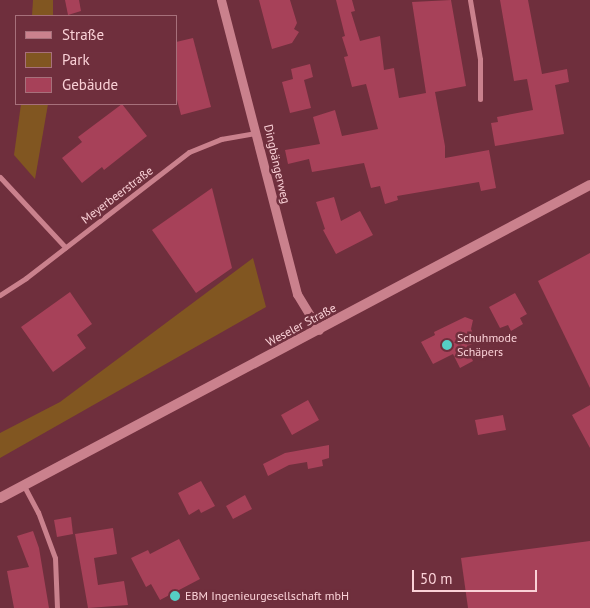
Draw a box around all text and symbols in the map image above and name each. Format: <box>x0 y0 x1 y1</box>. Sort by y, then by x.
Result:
legend <box>15 15 178 105</box>
text: Straße <box>62 25 104 44</box>
text: Park <box>62 50 90 69</box>
text: Gebäude <box>62 75 118 94</box>
street label: Dingbängerweg <box>261 123 293 205</box>
street label: Meyerbeerstraße <box>78 163 156 227</box>
street label: Weseler Straße <box>264 301 338 349</box>
place label: Schuhmode Schäpers <box>457 331 517 359</box>
marker: Schuhmode Schäpers <box>441 339 453 351</box>
scale bar <box>415 560 540 592</box>
text: 50 m <box>420 569 453 588</box>
place label: EBM Ingenieurgesellschaft mbH <box>185 589 349 603</box>
marker: EBM Ingenieurgesellschaft mbH <box>169 590 181 602</box>

